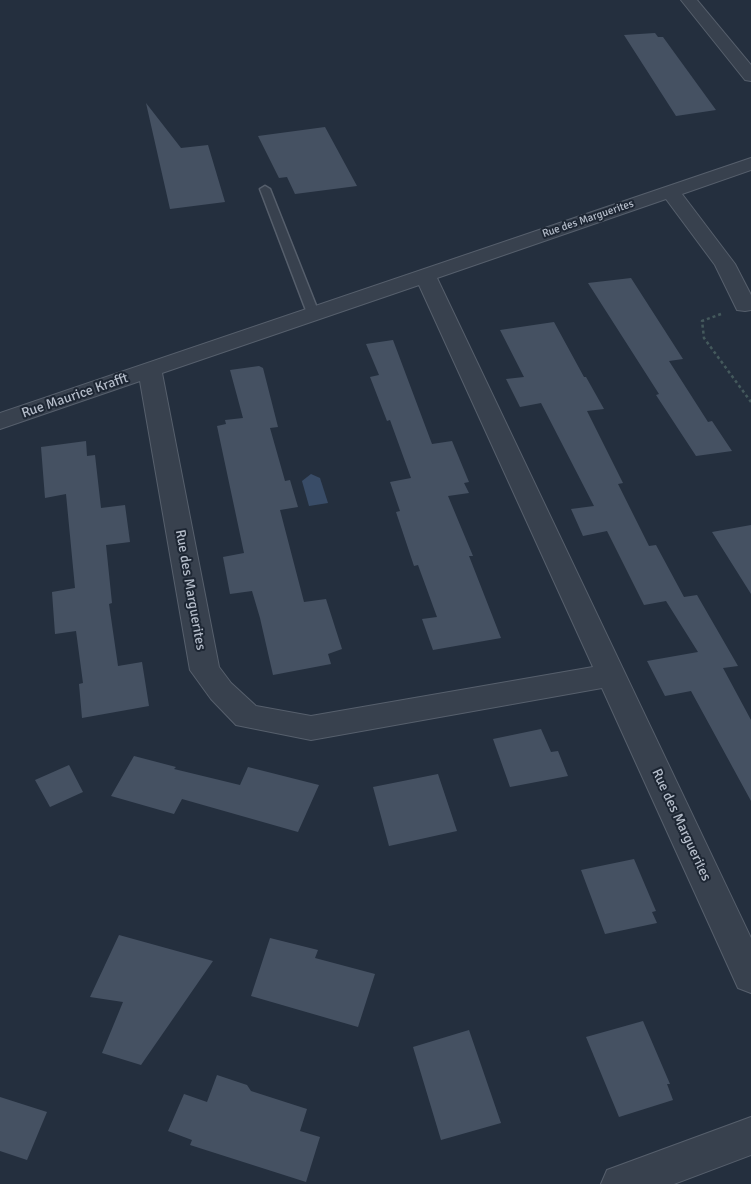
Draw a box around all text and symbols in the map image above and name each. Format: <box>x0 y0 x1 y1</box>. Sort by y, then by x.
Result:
street label: Rue des Marguerites <box>541 197 635 241</box>
street label: Rue Maurice Krafft <box>20 370 130 422</box>
street label: Rue des Marguerites <box>171 529 209 651</box>
street label: Rue des Marguerites <box>648 766 714 884</box>

